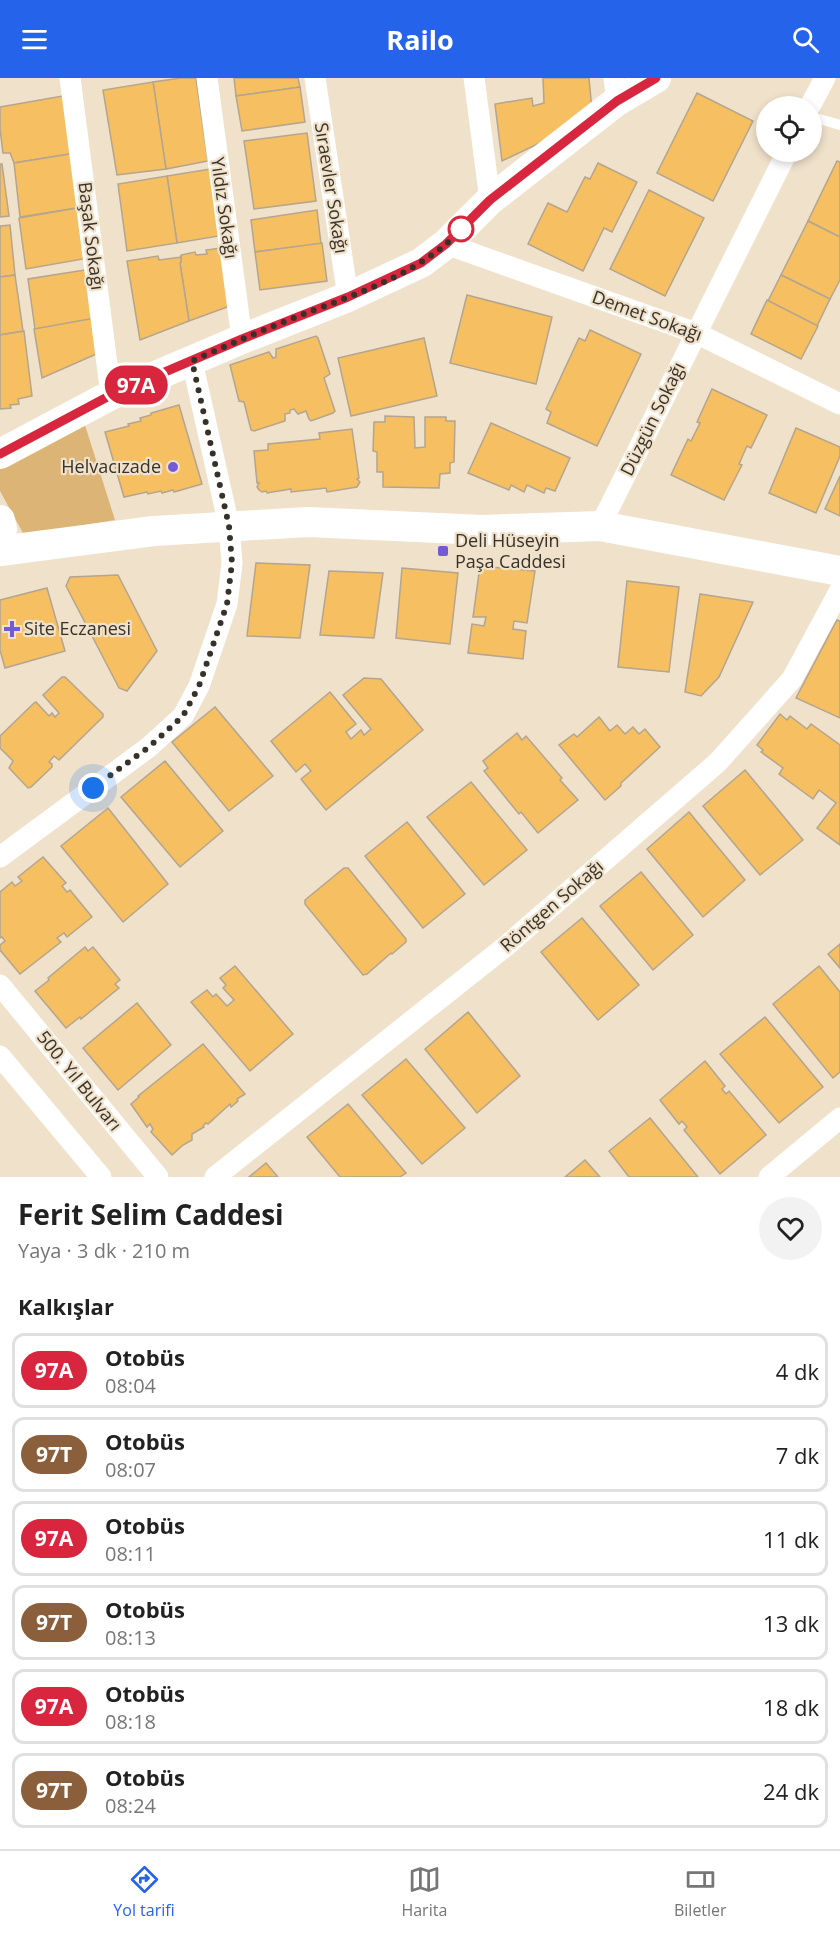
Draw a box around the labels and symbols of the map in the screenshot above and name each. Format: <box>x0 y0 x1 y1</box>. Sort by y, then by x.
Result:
street label: Sıraevler Sokağı <box>310 121 354 255</box>
street label: Yıldız Sokağı <box>206 156 244 260</box>
street label: Başak Sokağı <box>73 180 111 291</box>
unlabelled marker <box>448 216 474 242</box>
street label: Demet Sokağı <box>589 284 706 346</box>
street label: Düzgün Sokağı <box>614 358 690 479</box>
line badge: 97A <box>102 366 170 404</box>
place label: Helvacızade <box>61 454 161 478</box>
marker: Helvacızade <box>166 460 180 474</box>
place label: Deli Hüseyin Paşa Caddesi <box>455 528 566 573</box>
marker: Deli Hüseyin Paşa Caddesi <box>436 544 450 558</box>
place label: Site Eczanesi <box>24 616 131 640</box>
marker: Site Eczanesi <box>5 622 19 636</box>
your location <box>78 773 108 803</box>
street label: Röntgen Sokağı <box>495 854 608 957</box>
street label: 500. Yıl Bulvarı <box>32 1025 128 1135</box>

